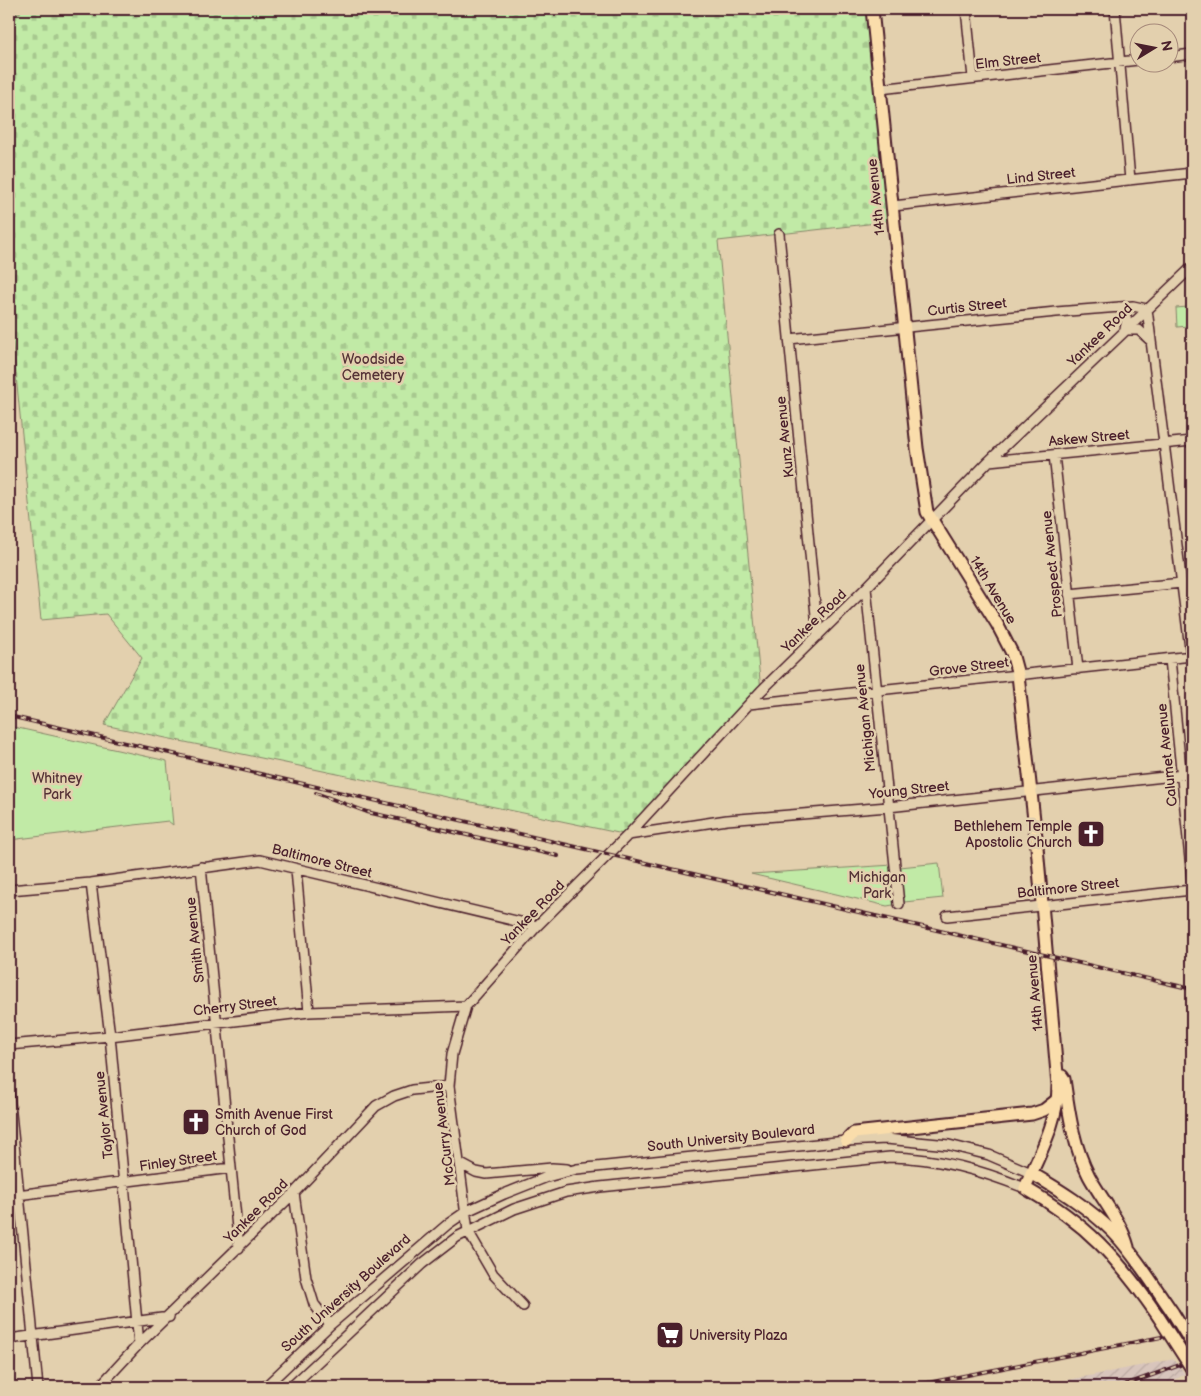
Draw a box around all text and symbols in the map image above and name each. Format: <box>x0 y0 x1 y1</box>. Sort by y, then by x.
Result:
north arrow <box>1128 22 1178 72</box>
text: N <box>1157 39 1176 52</box>
street label: Elm Street <box>974 49 1042 73</box>
street label: 14th Avenue <box>864 158 888 236</box>
street label: Lind Street <box>1006 164 1077 188</box>
street label: Curtis Street <box>927 294 1008 320</box>
street label: Yankee Road <box>1063 300 1136 371</box>
park label: Woodside Cemetery <box>342 351 405 384</box>
street label: Kunz Avenue <box>772 395 798 479</box>
street label: Askew Street <box>1048 426 1131 450</box>
street label: Prospect Avenue <box>1038 510 1066 618</box>
street label: 14th Avenue <box>966 553 1020 627</box>
street label: Yankee Road <box>777 586 850 657</box>
street label: Grove Street <box>928 654 1010 680</box>
street label: Michigan Avenue <box>851 663 879 773</box>
street label: Calumet Avenue <box>1153 703 1181 807</box>
park label: Whitney Park <box>32 770 83 803</box>
street label: Young Street <box>867 777 951 803</box>
place label: Bethlehem Temple Apostolic Church <box>953 818 1072 851</box>
church icon: Bethlehem Temple Apostolic Church <box>1076 819 1106 849</box>
street label: Baltimore Street <box>270 840 375 882</box>
park label: Michigan Park <box>848 869 906 902</box>
street label: Baltimore Street <box>1016 874 1121 902</box>
street label: Yankee Road <box>497 877 568 950</box>
street label: Smith Avenue <box>182 896 208 984</box>
street label: 14th Avenue <box>1023 954 1047 1032</box>
street label: Cherry Street <box>192 992 279 1020</box>
street label: Taylor Avenue <box>91 1070 117 1160</box>
street label: McCurry Avenue <box>429 1081 459 1187</box>
place label: Smith Avenue First Church of God <box>215 1106 334 1139</box>
church icon: Smith Avenue First Church of God <box>181 1107 211 1137</box>
street label: South University Boulevard <box>646 1121 816 1155</box>
street label: Finley Street <box>138 1147 219 1175</box>
street label: Yankee Road <box>220 1175 292 1247</box>
street label: South University Boulevard <box>278 1230 414 1356</box>
supermarket icon: University Plaza <box>655 1320 685 1350</box>
place label: University Plaza <box>689 1327 788 1344</box>

